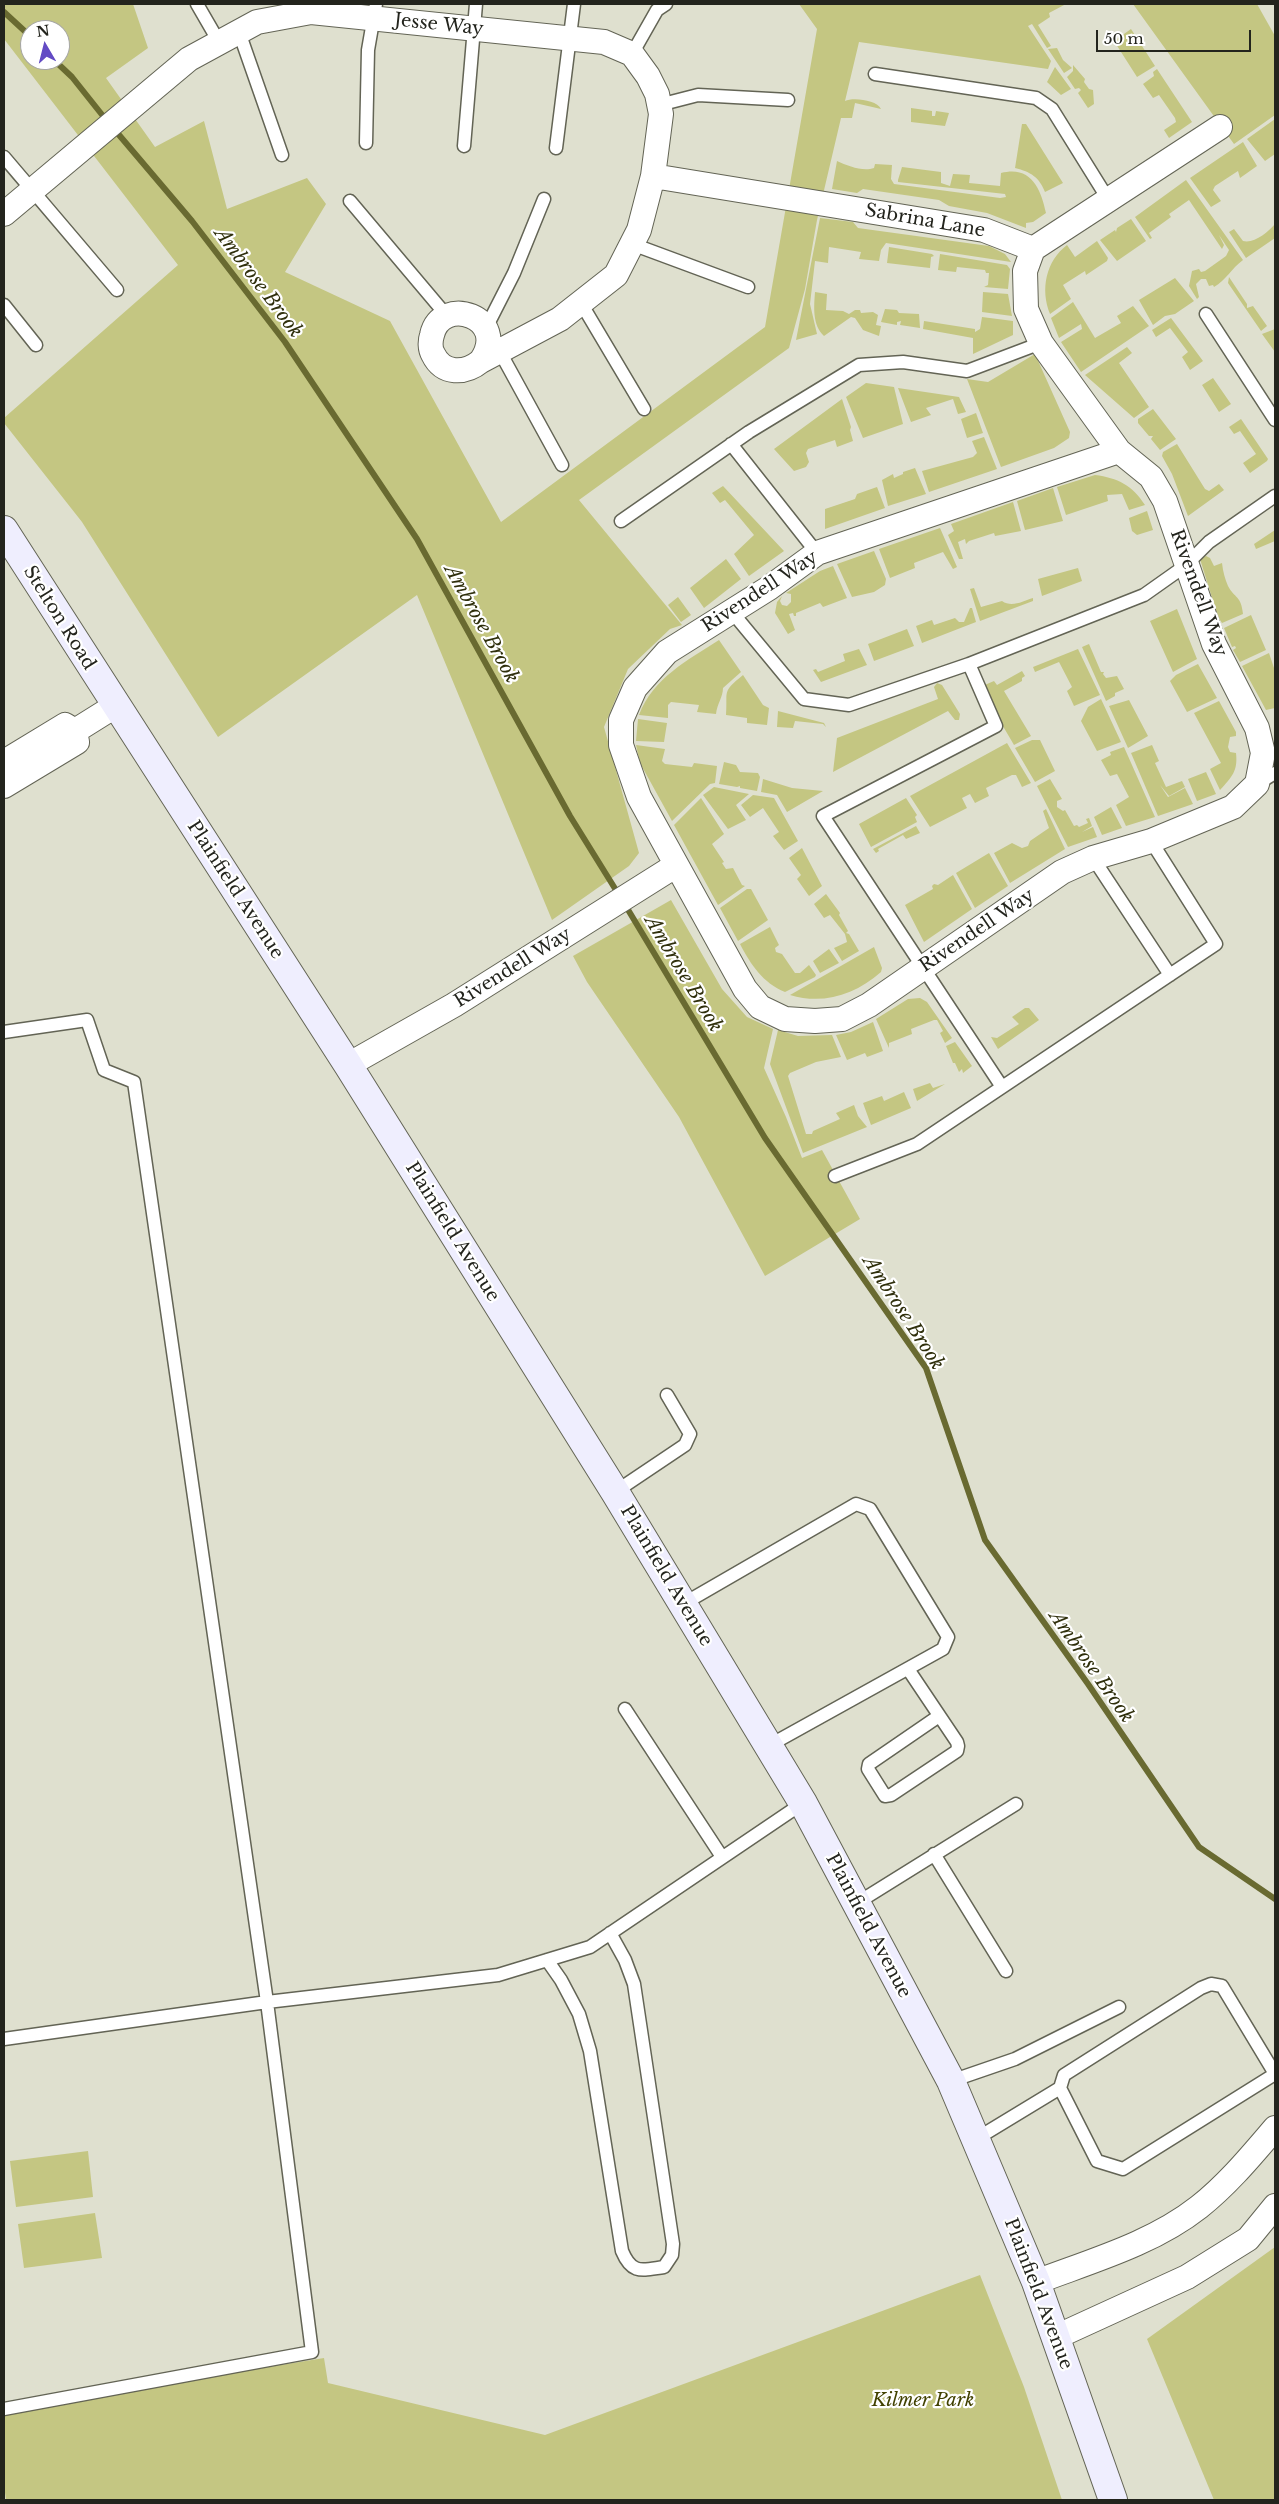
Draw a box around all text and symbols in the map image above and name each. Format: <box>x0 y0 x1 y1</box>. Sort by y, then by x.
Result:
street label: Jesse Way <box>393 10 485 40</box>
north arrow <box>20 20 70 70</box>
scale bar <box>1099 20 1254 52</box>
text: N <box>35 21 51 41</box>
text: 50 m <box>1104 29 1144 48</box>
street label: Sabrina Lane <box>863 200 987 242</box>
water label: Ambrose Brook <box>209 223 307 343</box>
street label: Rivendell Way <box>1165 527 1231 659</box>
street label: Rivendell Way <box>698 547 822 637</box>
water label: Ambrose Brook <box>439 561 523 687</box>
street label: Stelton Road <box>18 562 100 674</box>
street label: Plainfield Avenue <box>182 817 288 963</box>
street label: Rivendell Way <box>916 885 1038 977</box>
water label: Ambrose Brook <box>639 912 727 1036</box>
street label: Rivendell Way <box>451 923 575 1013</box>
street label: Plainfield Avenue <box>400 1158 504 1306</box>
water label: Ambrose Brook <box>858 1251 948 1375</box>
street label: Plainfield Avenue <box>615 1502 717 1650</box>
water label: Ambrose Brook <box>1044 1606 1138 1728</box>
street label: Plainfield Avenue <box>821 1850 915 2002</box>
street label: Plainfield Avenue <box>999 2215 1077 2373</box>
park label: Kilmer Park <box>872 2390 974 2412</box>

